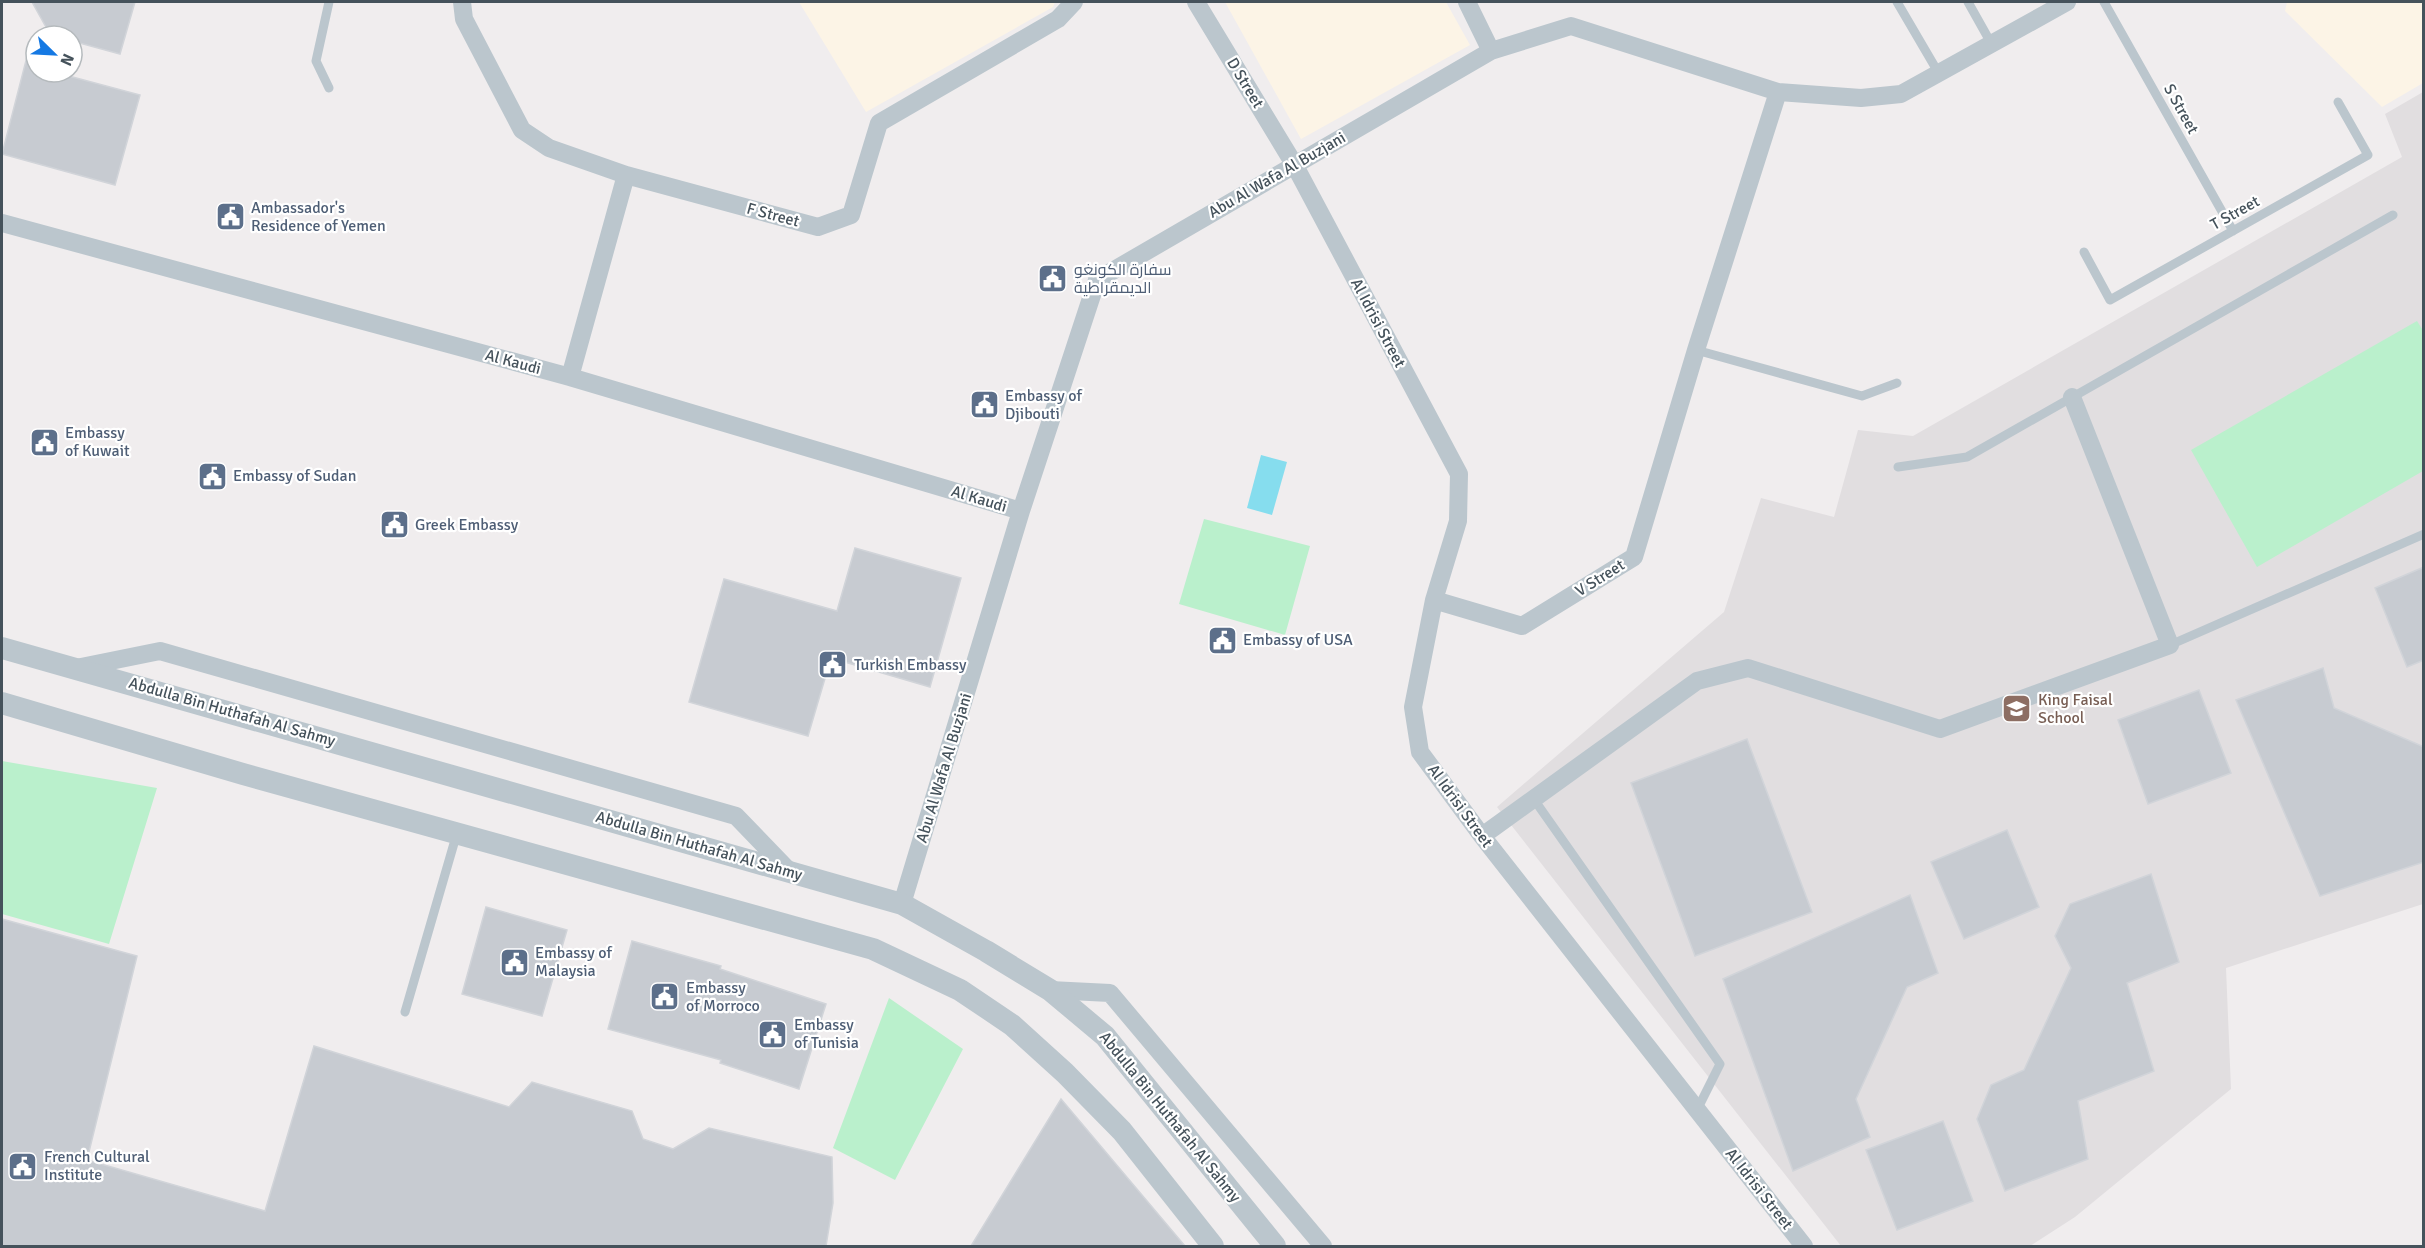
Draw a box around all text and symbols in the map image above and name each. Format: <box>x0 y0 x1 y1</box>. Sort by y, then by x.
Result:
north arrow <box>24 24 84 84</box>
text: N <box>55 51 78 69</box>
street label: D Street <box>1222 54 1268 112</box>
street label: S Street <box>2159 80 2203 138</box>
street label: Abu Al Wafa Al Buzjani <box>1205 127 1349 223</box>
street label: T Street <box>2207 191 2263 235</box>
place label: Ambassador's Residence of Yemen <box>251 198 386 236</box>
street label: F Street <box>745 198 802 232</box>
public building icon: Ambassador's Residence of Yemen <box>214 201 246 233</box>
place label: سفارة الكونغو الديمقراطية <box>1074 260 1171 298</box>
public building icon: سفارة الكونغو الديمقراطية <box>1037 263 1069 295</box>
street label: Al Idrisi Street <box>1346 275 1410 371</box>
street label: Al Kaudi <box>483 345 543 379</box>
place label: Embassy of Djibouti <box>1005 386 1083 424</box>
public building icon: Embassy of Djibouti <box>968 389 1000 421</box>
place label: Embassy of Kuwait <box>65 423 130 461</box>
public building icon: Embassy of Kuwait <box>28 426 60 458</box>
public building icon: Embassy of Sudan <box>196 460 228 492</box>
place label: Embassy of Sudan <box>233 466 356 486</box>
street label: Al Kaudi <box>949 481 1009 517</box>
public building icon: Greek Embassy <box>378 509 410 541</box>
place label: Greek Embassy <box>415 515 519 535</box>
street label: V Street <box>1572 555 1629 601</box>
public building icon: Embassy of USA <box>1206 624 1238 656</box>
place label: Embassy of USA <box>1243 630 1353 650</box>
public building icon: Turkish Embassy <box>817 649 849 681</box>
place label: Turkish Embassy <box>854 655 967 675</box>
street label: Abdulla Bin Huthafah Al Sahmy <box>126 673 338 751</box>
place label: King Faisal School <box>2038 690 2113 728</box>
street label: Abu Al Wafa Al Buzjani <box>912 691 976 845</box>
school or university icon: King Faisal School <box>2001 693 2033 725</box>
street label: Al Idrisi Street <box>1423 760 1497 852</box>
street label: Abdulla Bin Huthafah Al Sahmy <box>593 807 805 885</box>
place label: Embassy of Malaysia <box>535 943 613 981</box>
public building icon: Embassy of Malaysia <box>498 946 530 978</box>
place label: Embassy of Morroco <box>686 978 760 1016</box>
public building icon: Embassy of Morroco <box>649 981 681 1013</box>
place label: Embassy of Tunisia <box>794 1015 859 1053</box>
public building icon: Embassy of Tunisia <box>757 1018 789 1050</box>
street label: Abdulla Bin Huthafah Al Sahmy <box>1095 1028 1245 1207</box>
street label: Al Idrisi Street <box>1721 1144 1797 1234</box>
place label: French Cultural Institute <box>44 1147 150 1185</box>
public building icon: French Cultural Institute <box>7 1150 39 1182</box>

